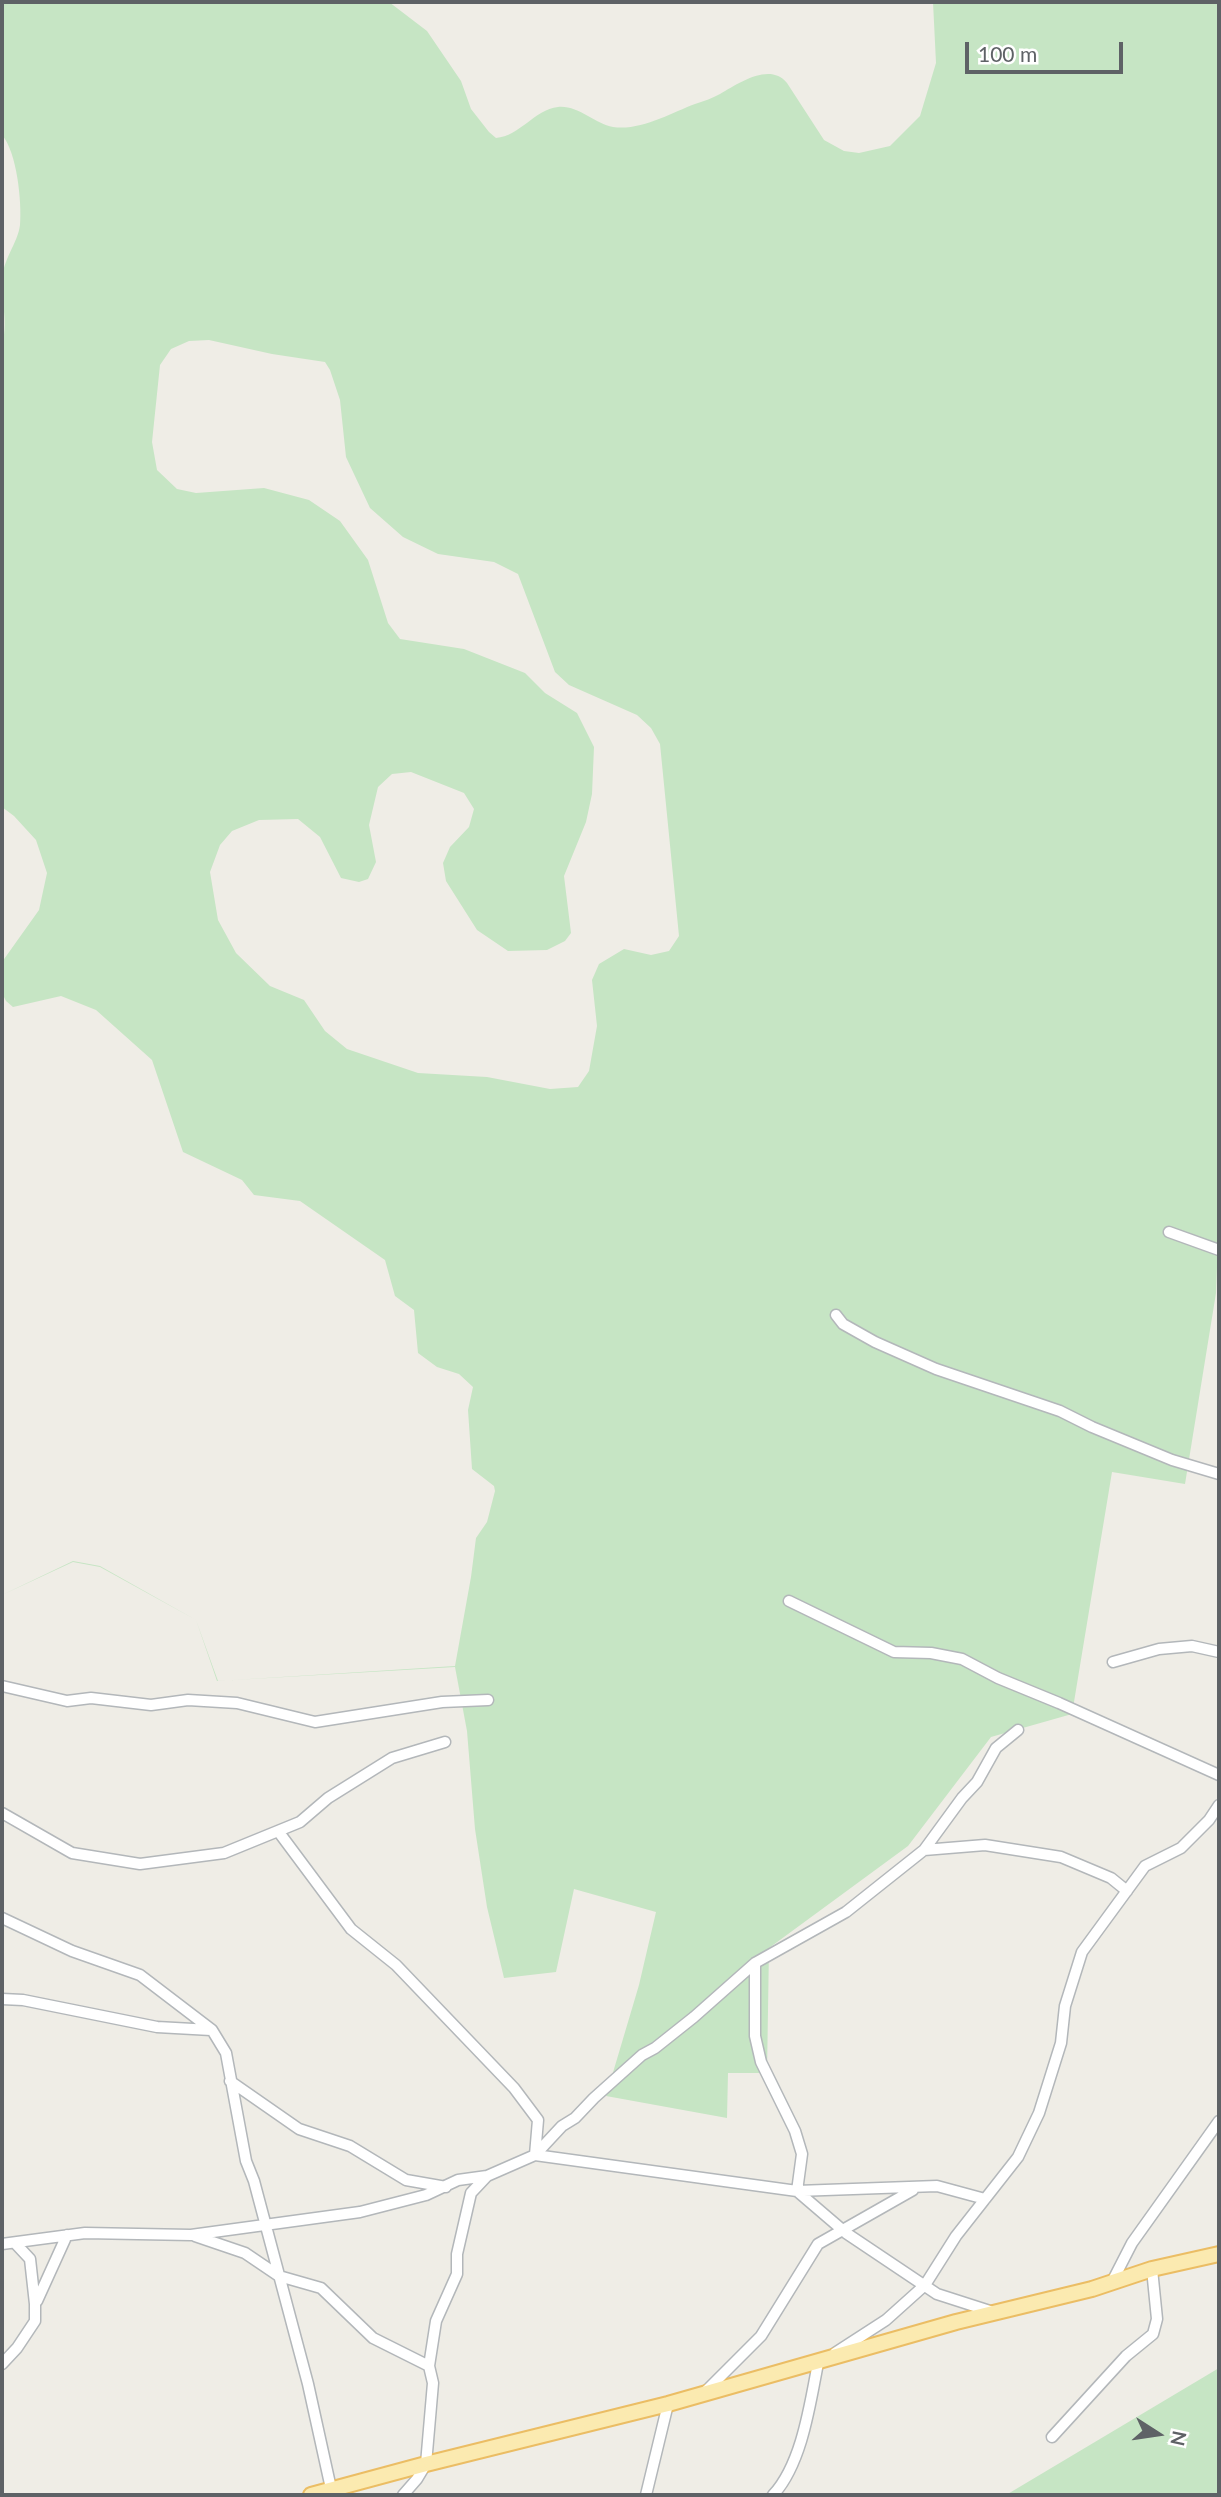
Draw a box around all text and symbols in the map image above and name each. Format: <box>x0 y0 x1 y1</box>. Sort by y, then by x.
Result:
scale bar <box>969 28 1126 72</box>
text: 100 m <box>978 41 1037 66</box>
north arrow <box>1123 2399 1193 2469</box>
text: N <box>1166 2429 1192 2448</box>

